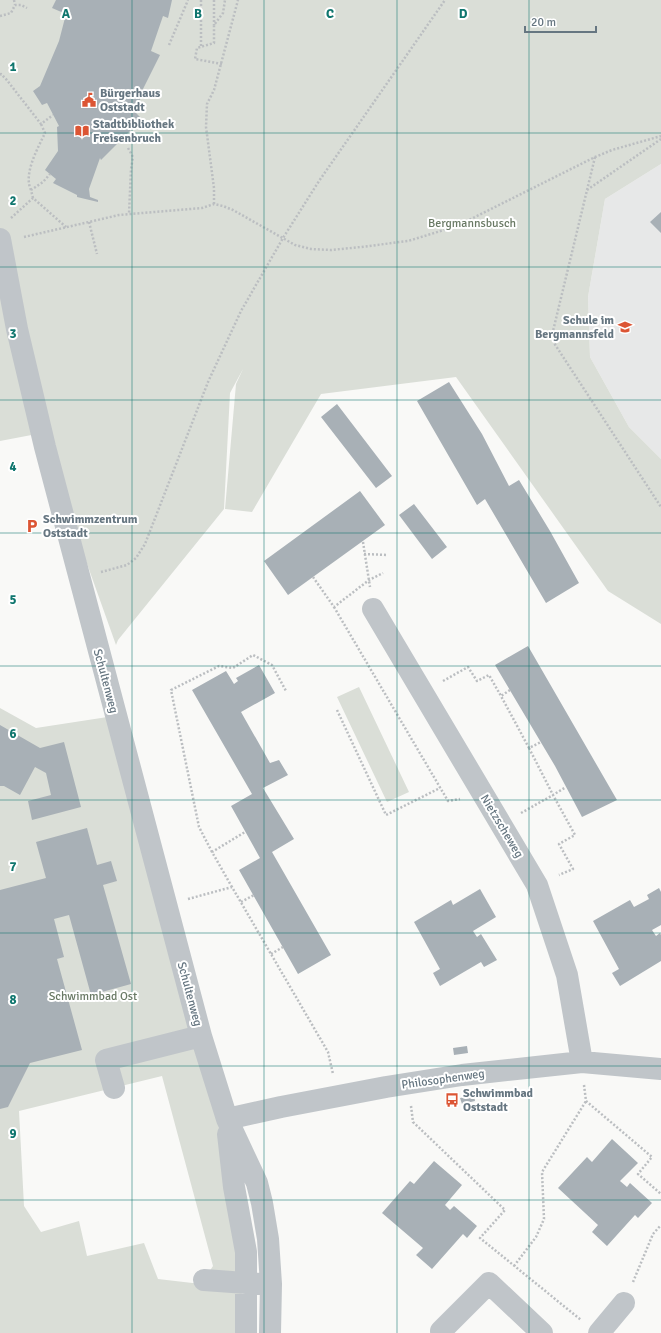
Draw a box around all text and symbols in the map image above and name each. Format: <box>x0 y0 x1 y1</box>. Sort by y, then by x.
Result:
text: A <box>62 6 71 22</box>
text: B <box>194 6 202 22</box>
text: C <box>326 6 334 22</box>
text: D <box>459 6 468 22</box>
scale bar <box>525 8 596 34</box>
text: 20 m <box>531 15 556 30</box>
text: 1 <box>9 59 17 75</box>
place label: Bürgerhaus Oststadt <box>100 86 161 115</box>
public building icon: Bürgerhaus Oststadt <box>81 92 97 108</box>
place label: Stadtbibliothek Freisenbruch <box>93 117 175 146</box>
library icon: Stadtbibliothek Freisenbruch <box>74 123 90 139</box>
text: 2 <box>9 193 17 209</box>
park label: Bergmannsbusch <box>428 216 516 231</box>
place label: Schule im Bergmannsfeld <box>535 313 615 342</box>
school or university icon: Schule im Bergmannsfeld <box>617 319 633 335</box>
text: 3 <box>9 326 17 342</box>
text: 4 <box>9 459 17 475</box>
place label: Schwimmzentrum Oststadt <box>43 512 138 541</box>
parking icon: Schwimmzentrum Oststadt <box>24 518 40 534</box>
text: 5 <box>9 592 17 608</box>
street label: Schultenweg <box>90 647 121 715</box>
text: 6 <box>9 726 17 742</box>
street label: Nietzscheweg <box>477 792 526 861</box>
text: 7 <box>9 859 17 875</box>
street label: Schultenweg <box>174 960 205 1028</box>
park label: Schwimmbad Ost <box>49 989 137 1004</box>
text: 8 <box>9 992 17 1008</box>
street label: Philosophenweg <box>401 1066 486 1093</box>
place label: Schwimmbad Oststadt <box>463 1086 534 1115</box>
bus stop icon: Schwimmbad Oststadt <box>444 1092 460 1108</box>
text: 9 <box>9 1126 17 1142</box>

